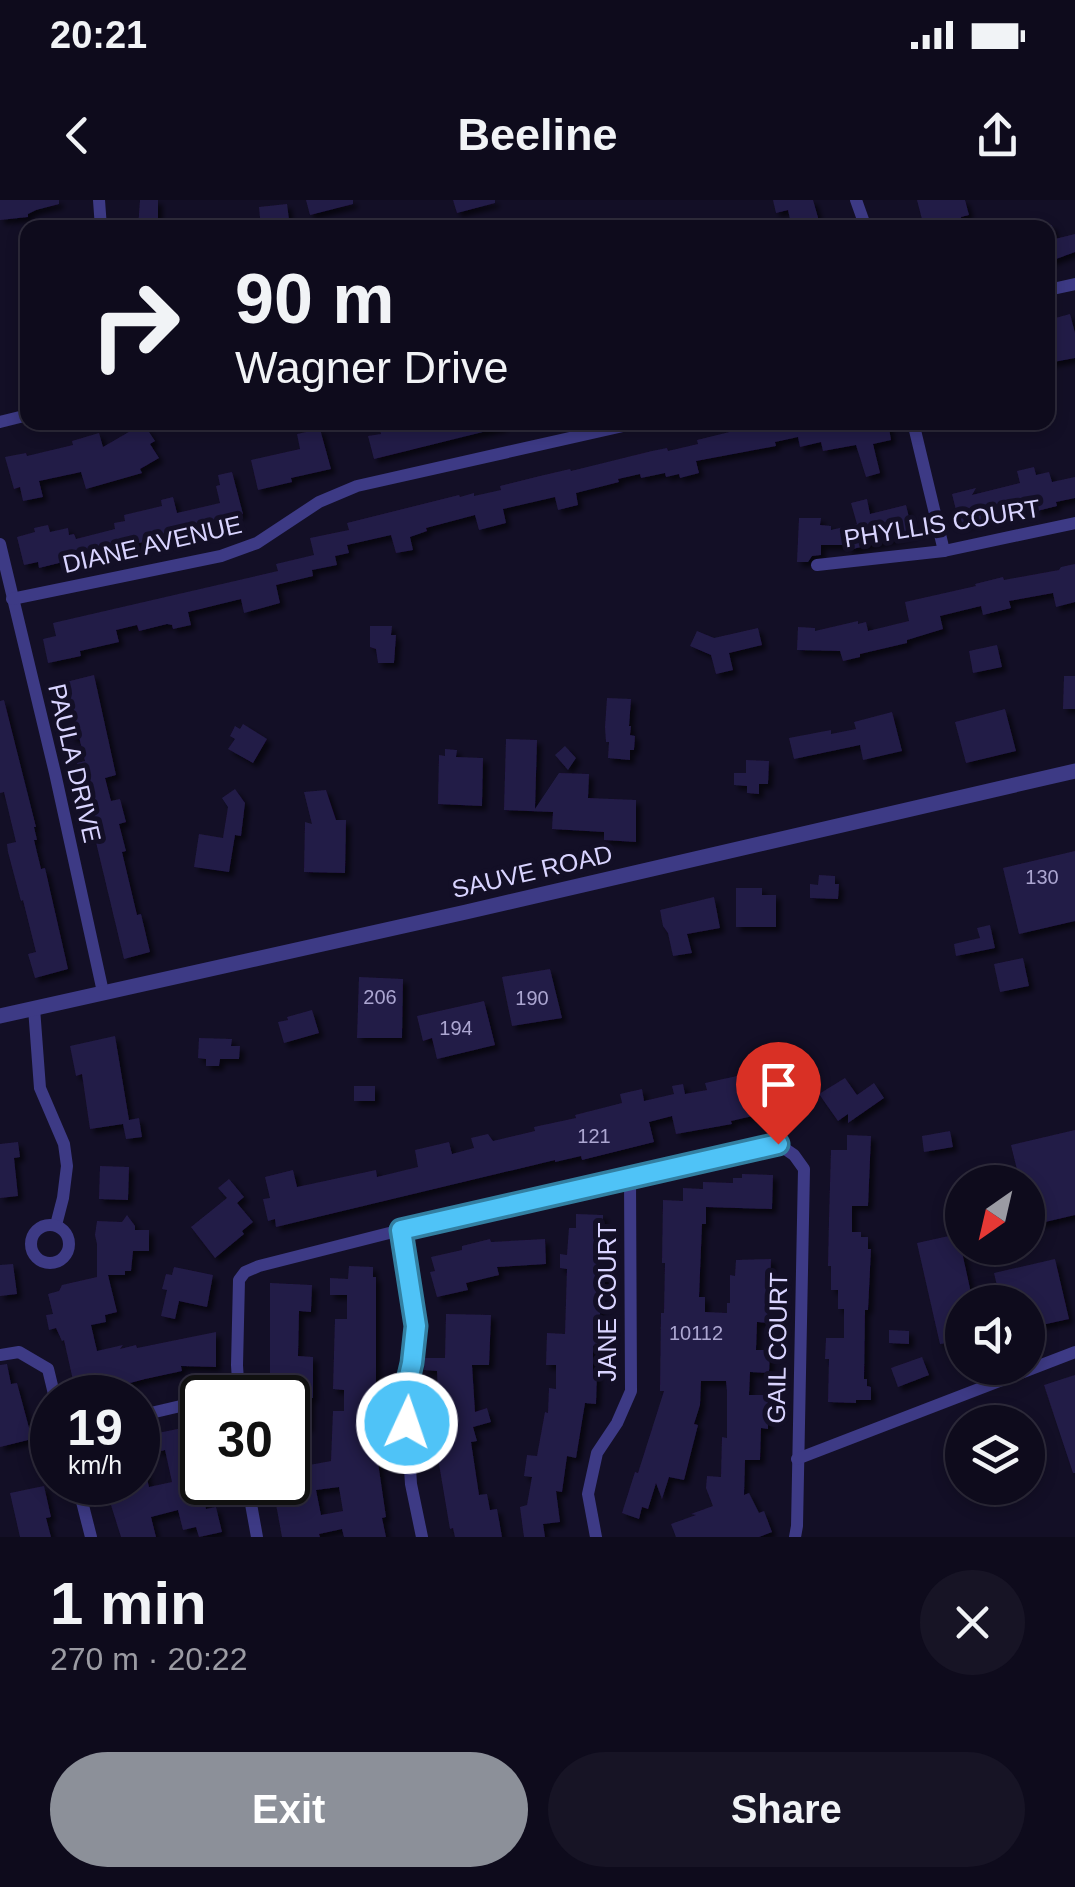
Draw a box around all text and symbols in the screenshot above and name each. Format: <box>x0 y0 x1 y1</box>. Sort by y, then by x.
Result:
text: 20:21 <box>50 14 147 56</box>
icon: back <box>50 108 105 163</box>
icon: share <box>970 108 1025 163</box>
text: Beeline <box>457 109 618 160</box>
icon: right <box>70 260 200 390</box>
text: 90 m <box>235 260 395 338</box>
text: Wagner Drive <box>235 342 508 393</box>
street label: PHYLLIS COURT <box>842 494 1042 552</box>
street label: DIANE AVENUE <box>60 510 244 578</box>
street label: PAULA DRIVE <box>43 681 107 845</box>
street label: SAUVE ROAD <box>449 839 615 903</box>
house number: 130 <box>1025 866 1059 888</box>
house number: 206 <box>363 986 397 1008</box>
house number: 190 <box>515 987 549 1009</box>
house number: 194 <box>439 1017 473 1039</box>
pin <box>736 1042 821 1145</box>
icon: arrive <box>751 1057 806 1112</box>
house number: 121 <box>577 1125 611 1147</box>
north arrow <box>945 1165 1045 1265</box>
map controls <box>945 1165 1045 1505</box>
street label: JANE COURT <box>593 1222 621 1382</box>
street label: GAIL COURT <box>762 1272 792 1424</box>
button: sound <box>945 1285 1045 1385</box>
house number: 10112 <box>669 1322 723 1344</box>
position arrow <box>355 1371 459 1475</box>
speed limit sign: 30 <box>180 1375 310 1505</box>
text: 19 <box>67 1400 123 1456</box>
button: layers <box>945 1405 1045 1505</box>
text: km/h <box>68 1451 122 1479</box>
text: 1 min <box>50 1570 207 1637</box>
button: close <box>920 1570 1025 1675</box>
text: 270 m · 20:22 <box>50 1641 247 1677</box>
button: Exit <box>50 1752 528 1867</box>
button: Share <box>548 1752 1025 1867</box>

